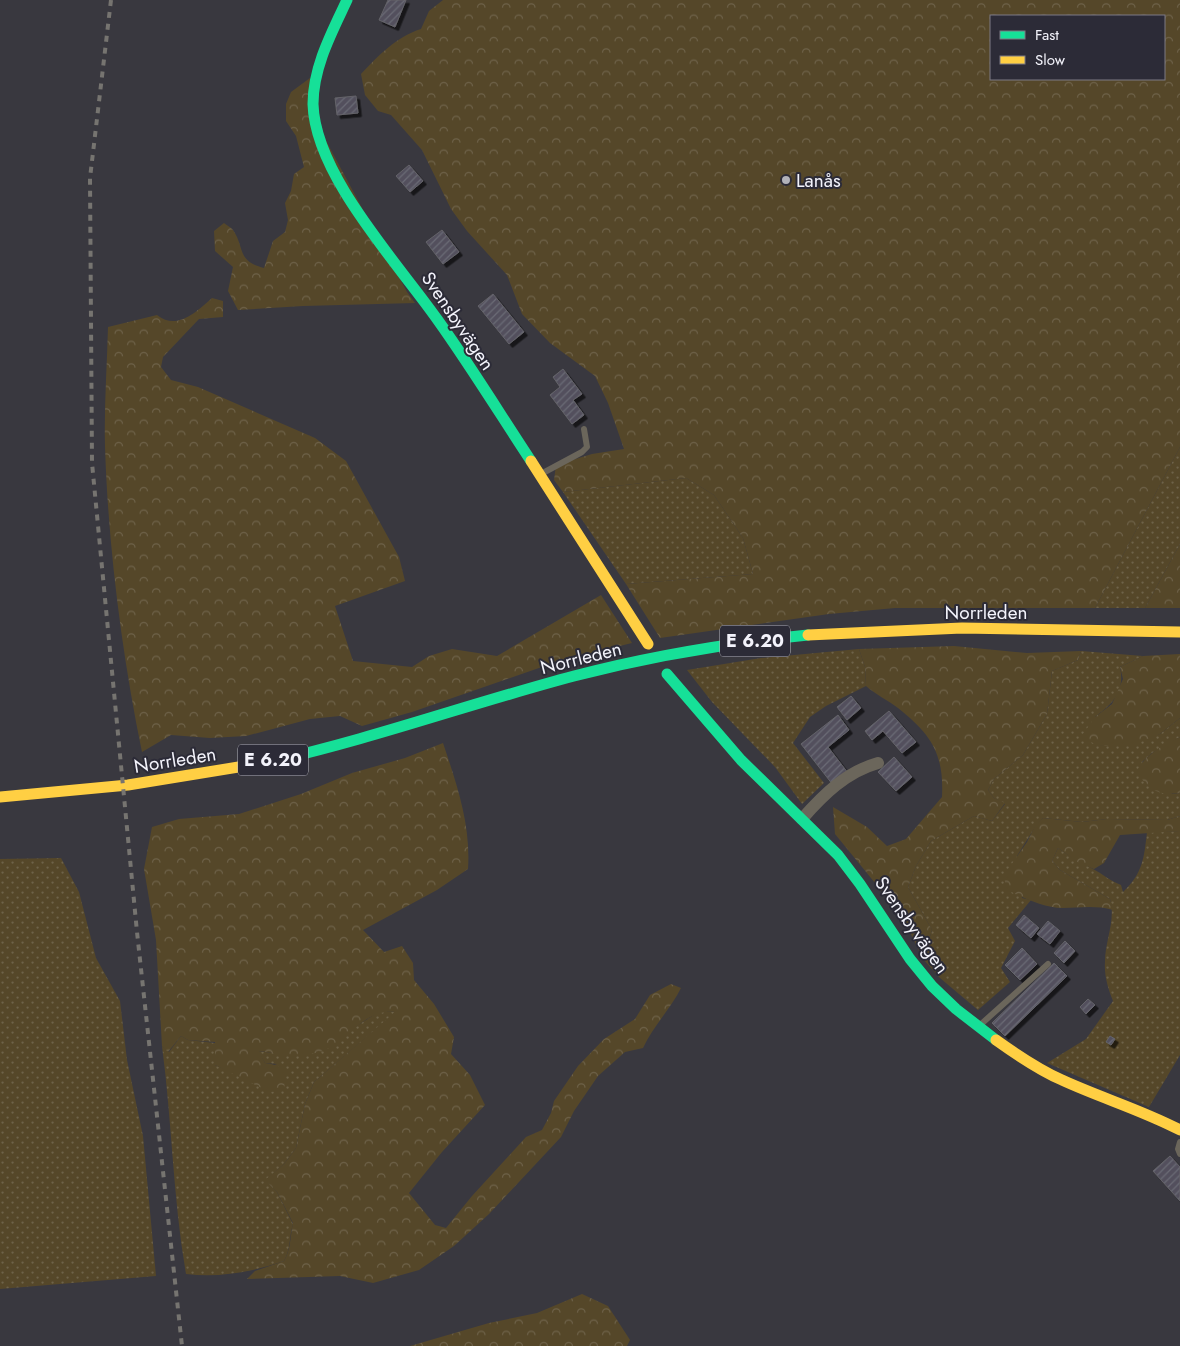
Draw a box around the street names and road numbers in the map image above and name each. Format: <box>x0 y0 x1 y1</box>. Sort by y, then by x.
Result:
street label: Svensbyvägen <box>415 266 501 376</box>
street label: Norrleden <box>945 599 1027 626</box>
road number: E 6.20 <box>720 626 790 656</box>
street label: Norrleden <box>538 635 624 681</box>
street label: Norrleden <box>132 740 218 780</box>
road number: E 6.20 <box>238 744 308 776</box>
street label: Svensbyvägen <box>868 871 956 979</box>

